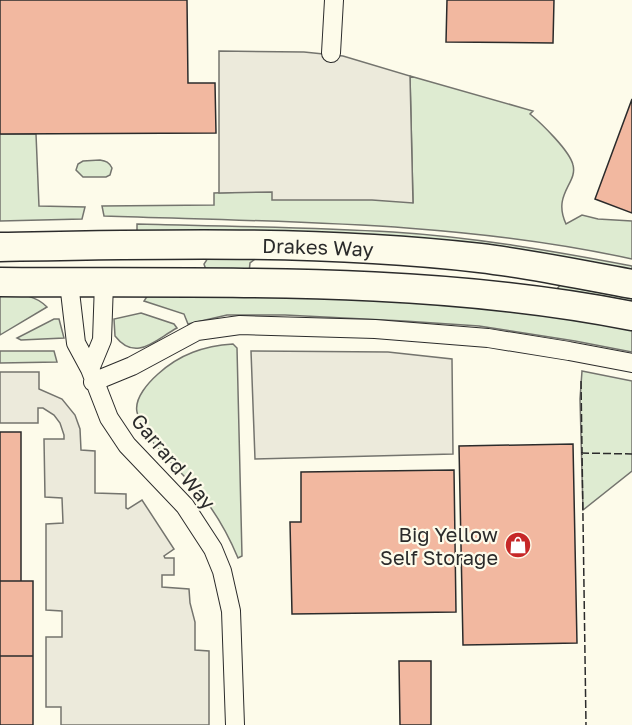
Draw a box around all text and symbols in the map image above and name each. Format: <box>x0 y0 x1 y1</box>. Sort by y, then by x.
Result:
street label: Drakes Way <box>262 233 374 261</box>
street label: Garrard Way <box>127 408 221 514</box>
place label: Big Yellow Self Storage <box>380 522 498 569</box>
shop icon: Big Yellow Self Storage <box>503 530 533 560</box>

